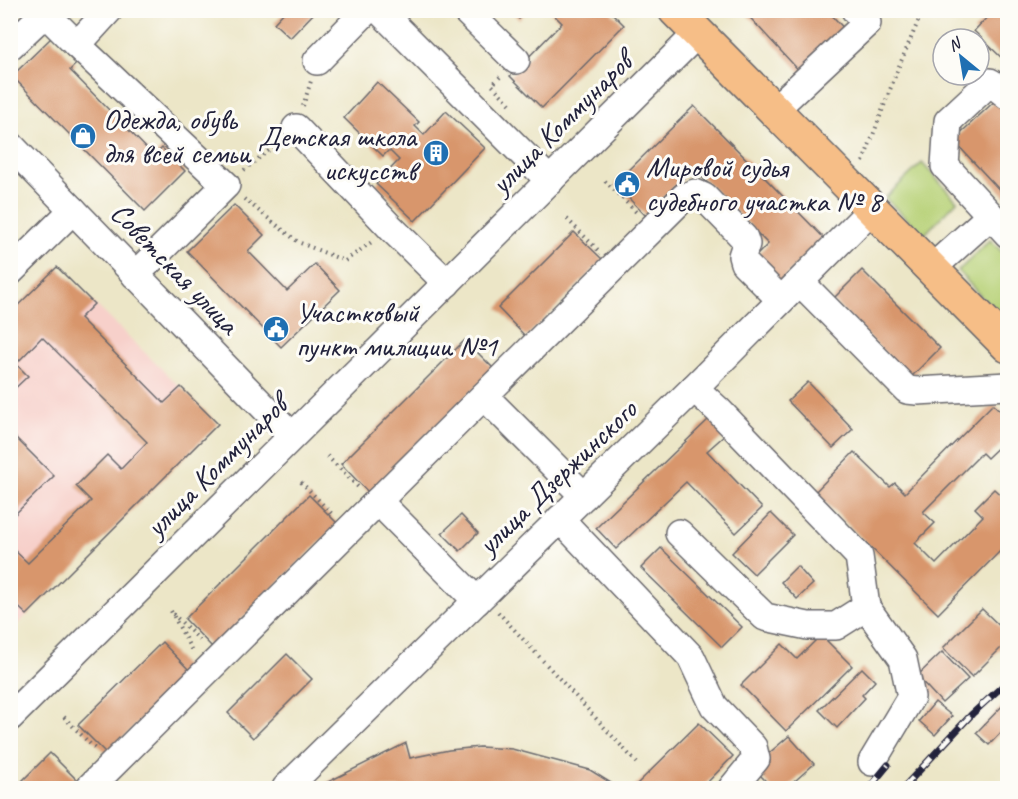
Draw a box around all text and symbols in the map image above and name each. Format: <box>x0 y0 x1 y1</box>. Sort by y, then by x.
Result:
north arrow <box>931 27 991 87</box>
text: N <box>945 32 966 56</box>
street label: улица Коммунаров <box>480 39 645 204</box>
place label: Одежда, обувь для всей семьи <box>103 100 252 172</box>
place label: Детская школа искусств <box>258 117 422 189</box>
shop icon: Одежда, обувь для всей семьи <box>68 121 98 151</box>
building icon: Детская школа искусств <box>421 138 451 168</box>
place label: Мировой судья судебного участка № 8 <box>646 148 884 220</box>
public building icon: Мировой судья судебного участка № 8 <box>612 169 642 199</box>
street label: Советская улица <box>103 194 249 343</box>
place label: Участковый пункт милиции №1 <box>296 293 499 365</box>
public building icon: Участковый пункт милиции №1 <box>261 314 291 344</box>
street label: улица Коммунаров <box>135 382 300 547</box>
street label: улица Дзержинского <box>468 390 646 564</box>

